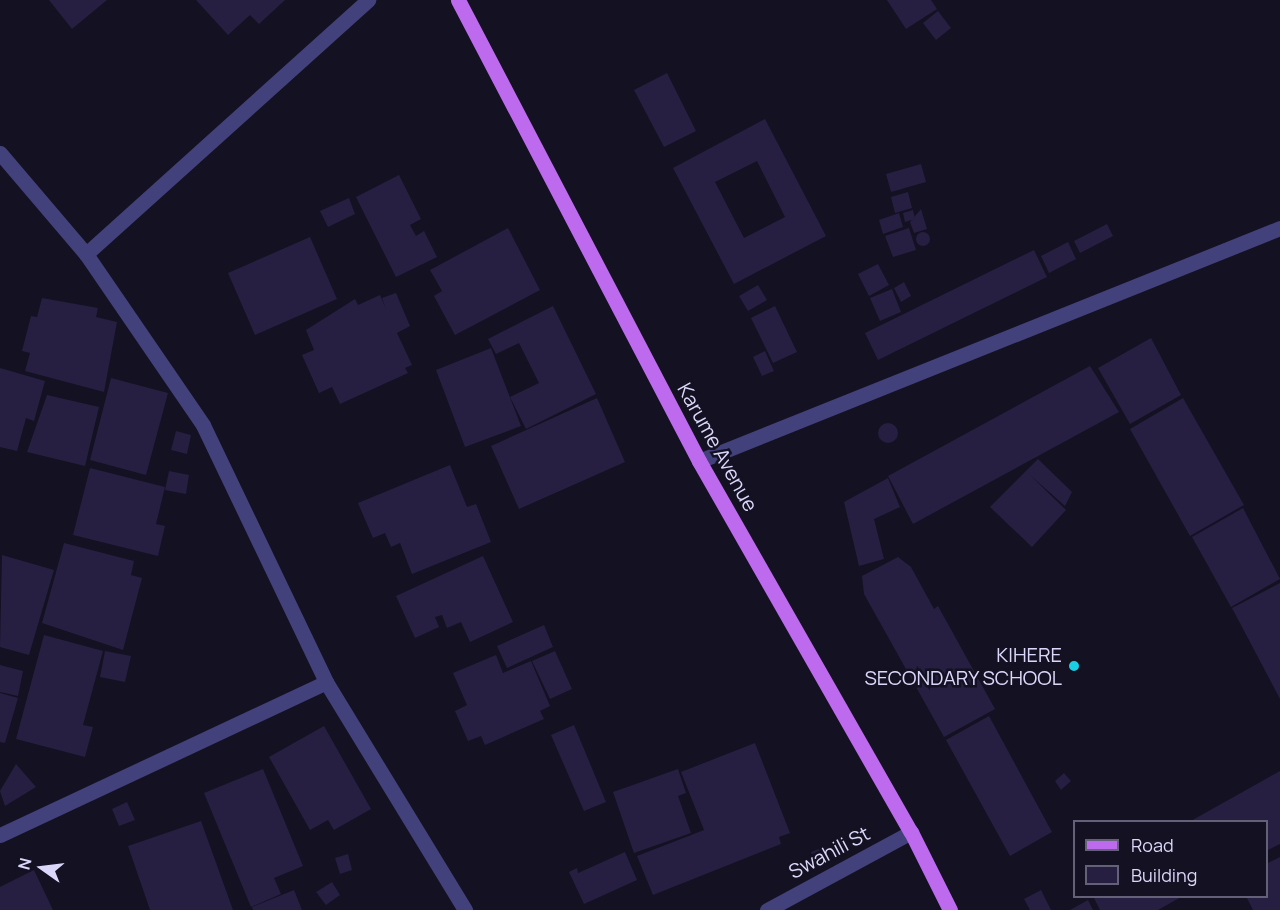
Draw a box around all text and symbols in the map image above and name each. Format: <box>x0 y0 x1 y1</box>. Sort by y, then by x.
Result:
street label: Karume Avenue <box>673 379 763 515</box>
place label: KIHERE SECONDARY SCHOOL <box>864 642 1062 689</box>
marker: KIHERE SECONDARY SCHOOL <box>1067 659 1081 673</box>
legend <box>1073 820 1268 898</box>
street label: Swahili St <box>784 821 874 883</box>
text: Road <box>1131 833 1174 857</box>
north arrow <box>12 838 72 898</box>
text: N <box>12 855 37 872</box>
text: Building <box>1131 863 1197 887</box>

